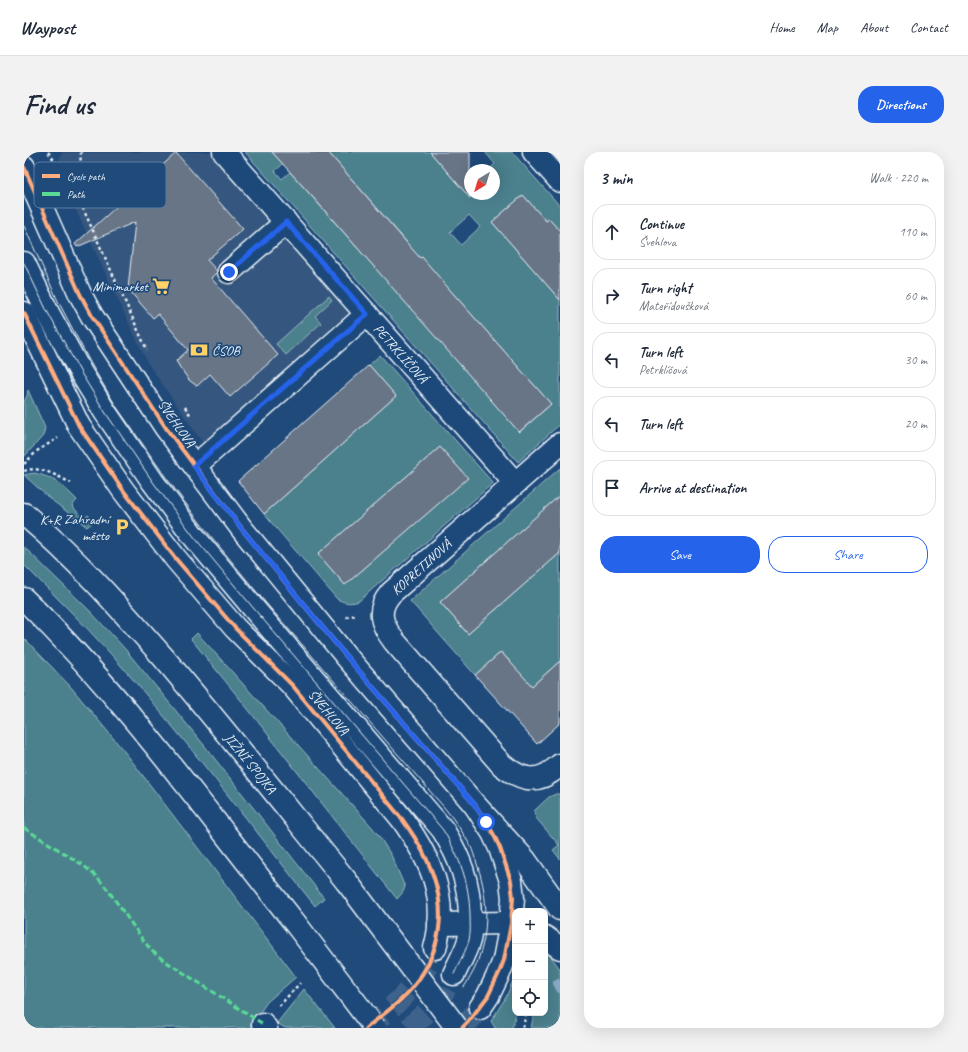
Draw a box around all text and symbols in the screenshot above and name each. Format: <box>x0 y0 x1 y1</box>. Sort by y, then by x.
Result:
text: Waypost <box>20 16 75 40</box>
text: Home <box>769 19 795 36</box>
text: Map <box>817 19 838 36</box>
text: About <box>860 19 888 36</box>
text: Contact <box>910 19 948 36</box>
button: Directions <box>858 86 944 123</box>
text: Find us <box>24 87 94 122</box>
legend <box>34 162 166 208</box>
north arrow <box>464 164 500 200</box>
text: 3 min <box>600 168 633 189</box>
text: Cycle path <box>67 169 106 183</box>
text: Walk · 220 m <box>869 170 928 186</box>
text: Path <box>67 187 86 201</box>
text: Continue <box>639 215 684 234</box>
icon: ahead <box>601 221 623 243</box>
text: 110 m <box>899 224 927 240</box>
text: Švehlova <box>639 234 676 250</box>
route end <box>220 263 238 281</box>
supermarket icon: Minimarket <box>151 276 171 296</box>
place label: Minimarket <box>92 278 149 295</box>
text: Turn right <box>639 279 692 298</box>
icon: right <box>601 285 623 307</box>
text: 60 m <box>905 288 927 304</box>
text: Mateřídoušková <box>639 298 708 314</box>
street label: PETRKLÍČOVÁ <box>370 321 432 388</box>
bank icon: ČSOB <box>189 340 209 360</box>
place label: ČSOB <box>212 342 242 359</box>
text: Turn left <box>639 343 682 362</box>
icon: left <box>601 349 623 371</box>
text: 30 m <box>905 352 927 368</box>
text: Petrklíčová <box>639 362 687 378</box>
street label: ŠVEHLOVA <box>154 396 200 451</box>
icon: left <box>601 413 623 435</box>
text: Turn left <box>639 415 682 434</box>
text: 20 m <box>905 416 927 432</box>
icon: arrive <box>601 477 623 499</box>
text: Arrive at destination <box>639 479 746 498</box>
place label: K+R Zahradní město <box>40 511 112 544</box>
parking icon: K+R Zahradní město <box>112 517 132 537</box>
street label: KOPRETINOVÁ <box>388 535 456 599</box>
button: Save <box>600 536 760 573</box>
button: Share <box>768 536 928 573</box>
street label: ŠVEHLOVA <box>305 686 353 739</box>
street label: JIŽNÍ SPOJKA <box>220 729 280 798</box>
route start <box>477 813 495 831</box>
map controls <box>512 908 548 1016</box>
button: + <box>512 908 548 944</box>
button: − <box>512 944 548 980</box>
button: locate <box>512 980 548 1016</box>

